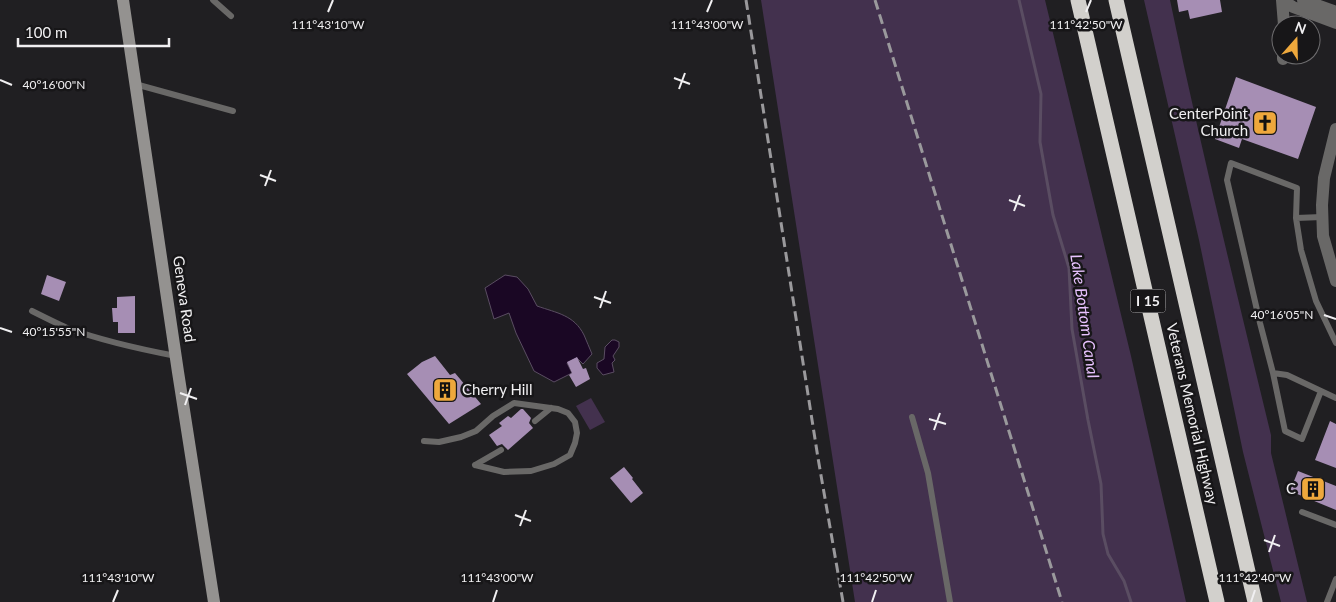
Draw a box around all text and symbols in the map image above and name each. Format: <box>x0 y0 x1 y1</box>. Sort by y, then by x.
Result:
scale bar <box>18 15 169 47</box>
north arrow <box>1271 15 1321 65</box>
text: 111°43'10"W <box>291 17 365 32</box>
text: 111°43'00"W <box>670 17 744 32</box>
text: 111°42'50"W <box>1049 17 1123 32</box>
text: N <box>1293 17 1309 37</box>
text: 100 m <box>25 23 67 41</box>
text: 40°16'00"N <box>23 77 85 92</box>
place label: CenterPoint Church <box>1169 104 1249 139</box>
church icon: CenterPoint Church <box>1252 110 1278 136</box>
water label: Lake Bottom Canal <box>1067 253 1104 380</box>
street label: Geneva Road <box>170 255 200 343</box>
road number: I 15 <box>1130 290 1166 312</box>
text: 40°16'05"N <box>1251 307 1313 322</box>
street label: Veterans Memorial Highway <box>1163 321 1223 507</box>
text: 40°15'55"N <box>23 324 85 339</box>
building icon: Cherry Hill <box>432 377 458 403</box>
place label: Cherry Hill <box>462 380 532 398</box>
building icon: C <box>1300 476 1326 502</box>
place label: C <box>1286 479 1296 497</box>
text: 111°43'10"W <box>81 570 155 585</box>
text: 111°43'00"W <box>460 570 534 585</box>
text: 111°42'50"W <box>839 570 913 585</box>
text: 111°42'40"W <box>1218 570 1292 585</box>

